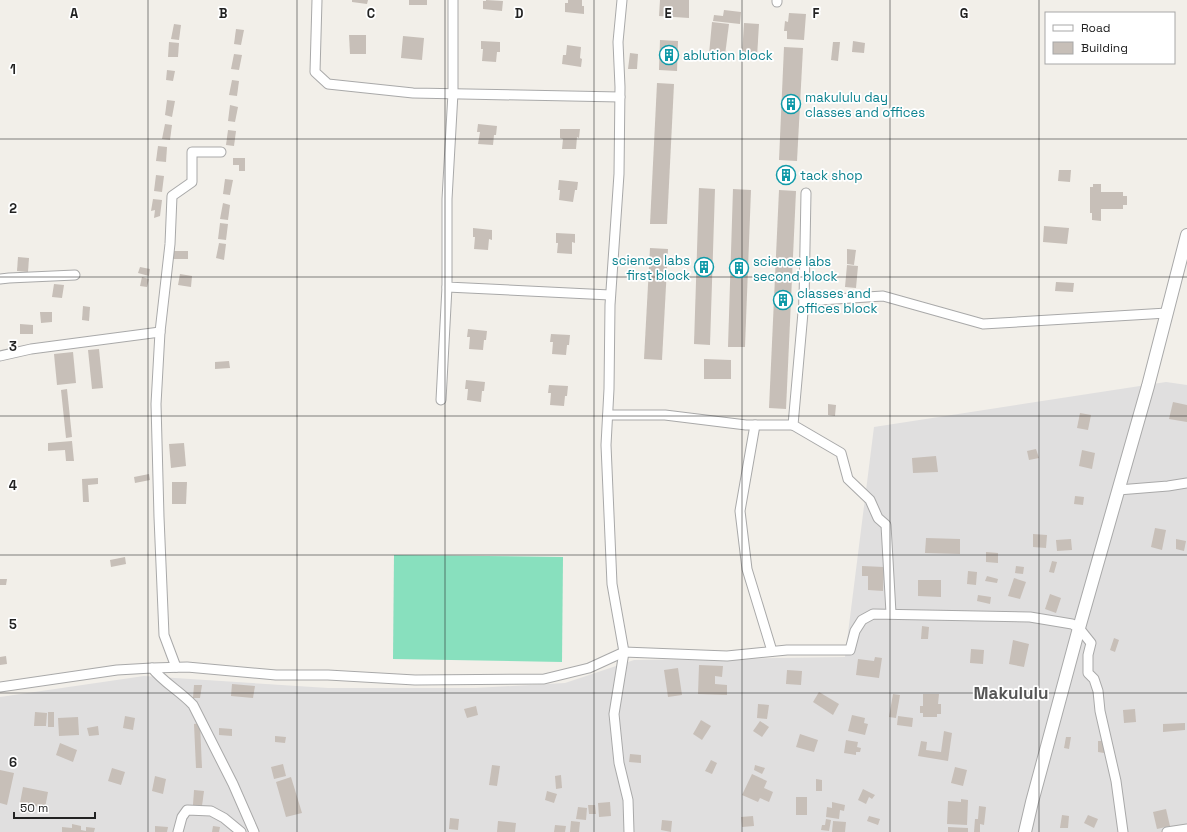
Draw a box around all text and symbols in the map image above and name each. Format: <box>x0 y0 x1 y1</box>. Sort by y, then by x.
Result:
text: A <box>70 5 79 22</box>
text: B <box>219 5 228 22</box>
text: C <box>367 5 375 22</box>
text: D <box>515 5 524 22</box>
text: E <box>664 5 672 22</box>
text: F <box>813 5 820 22</box>
text: G <box>960 5 968 22</box>
legend <box>1045 12 1175 64</box>
text: Road <box>1081 20 1110 36</box>
text: Building <box>1081 40 1128 56</box>
building icon: ablution block <box>658 44 680 66</box>
place label: ablution block <box>683 47 773 64</box>
text: 1 <box>10 61 16 78</box>
place label: makululu day classes and offices <box>805 89 925 121</box>
building icon: makululu day classes and offices <box>780 93 802 115</box>
building icon: tack shop <box>775 164 797 186</box>
place label: tack shop <box>800 167 863 184</box>
text: 2 <box>9 200 17 217</box>
place label: science labs first block <box>612 252 690 284</box>
place label: science labs second block <box>753 253 837 285</box>
building icon: science labs first block <box>693 256 715 278</box>
building icon: science labs second block <box>728 257 750 279</box>
place label: classes and offices block <box>797 285 878 317</box>
building icon: classes and offices block <box>772 289 794 311</box>
text: 3 <box>9 338 17 355</box>
text: 4 <box>9 477 17 494</box>
text: 5 <box>9 616 17 633</box>
district label: Makululu <box>974 682 1048 704</box>
text: 6 <box>9 754 17 771</box>
scale bar <box>14 794 95 820</box>
text: 50 m <box>20 800 48 816</box>

